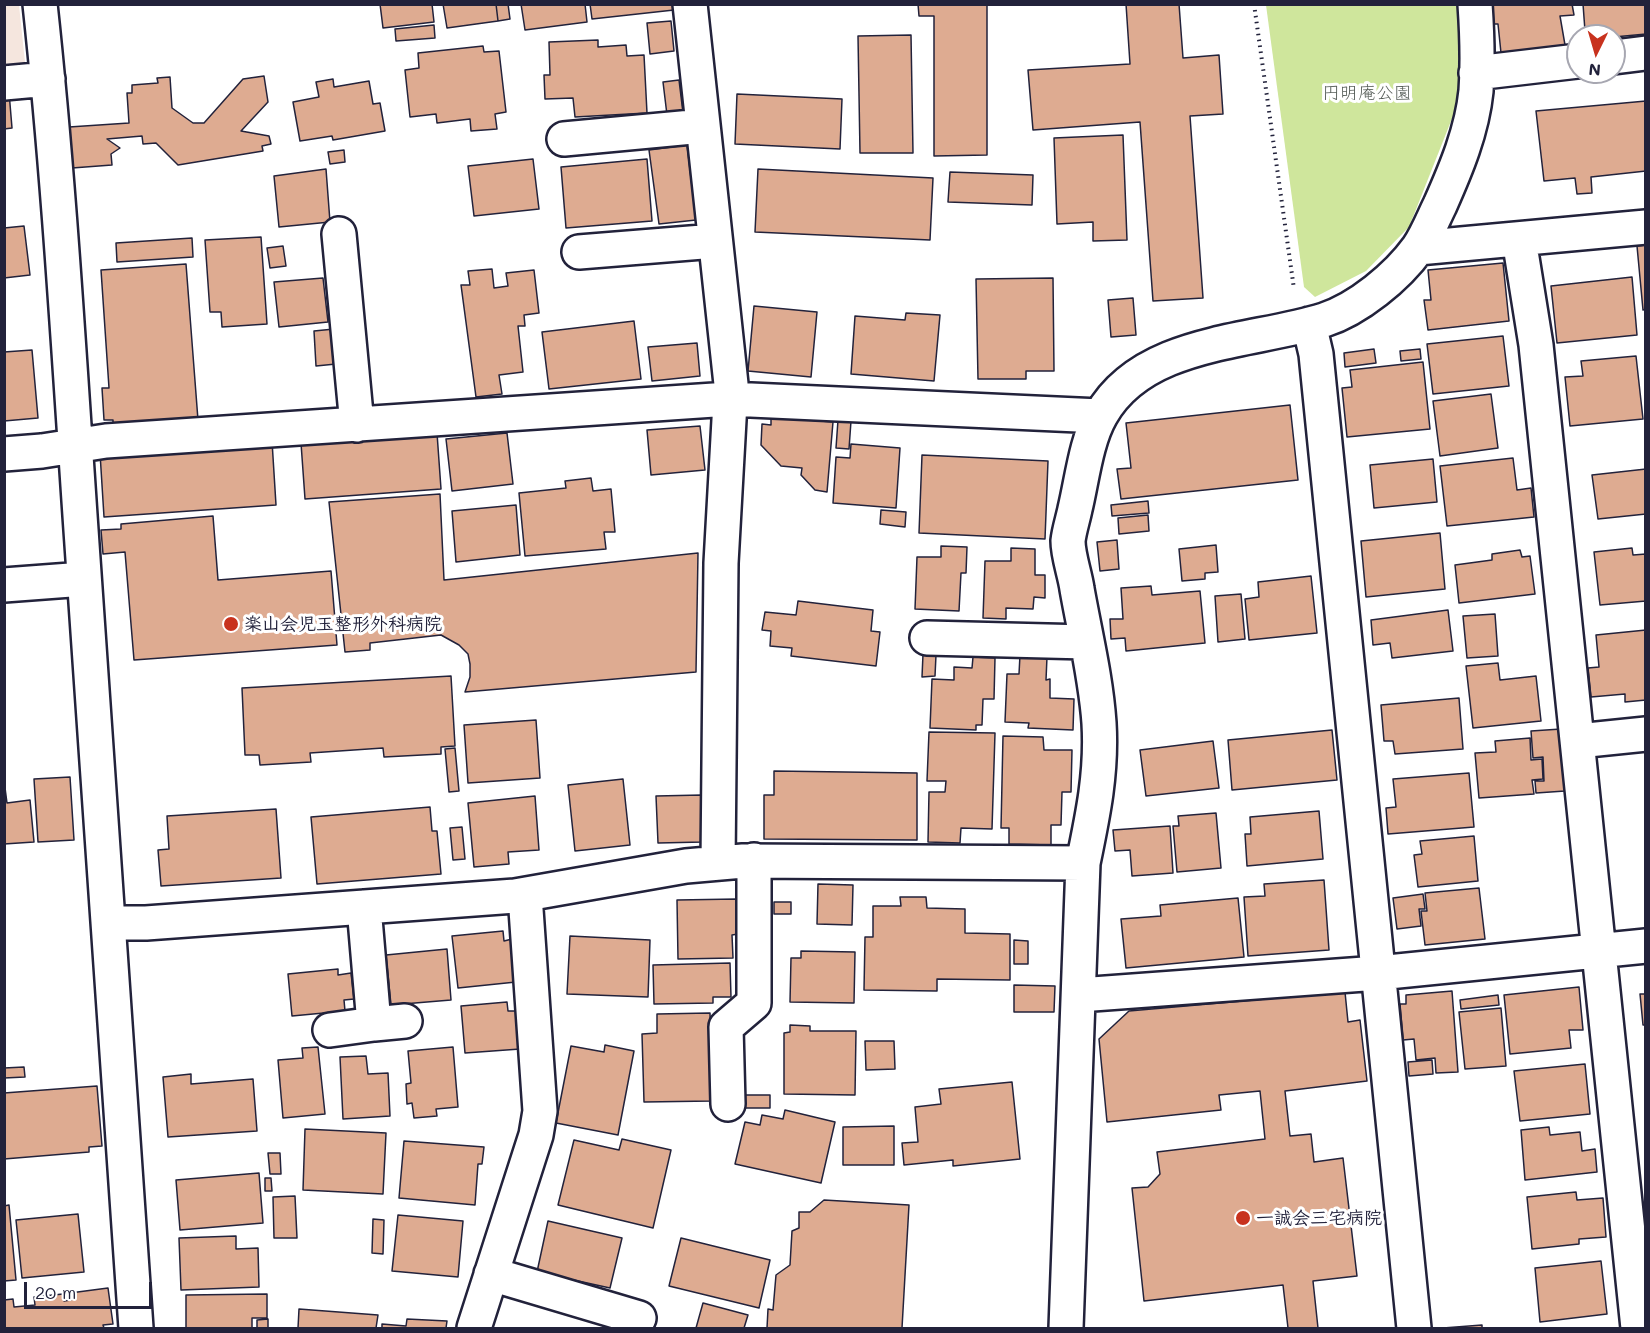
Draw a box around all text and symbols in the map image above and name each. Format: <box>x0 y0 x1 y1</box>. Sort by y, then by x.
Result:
north arrow <box>1566 24 1626 84</box>
text: N <box>1588 59 1602 81</box>
park label: 円明庵公園 <box>1322 82 1412 104</box>
place label: 楽山会児玉整形外科病院 <box>244 613 442 635</box>
marker: 楽山会児玉整形外科病院 <box>222 615 240 633</box>
place label: 一誠会三宅病院 <box>1256 1207 1382 1229</box>
marker: 一誠会三宅病院 <box>1234 1209 1252 1227</box>
scale bar <box>27 1270 154 1308</box>
text: 20 m <box>35 1280 76 1304</box>

